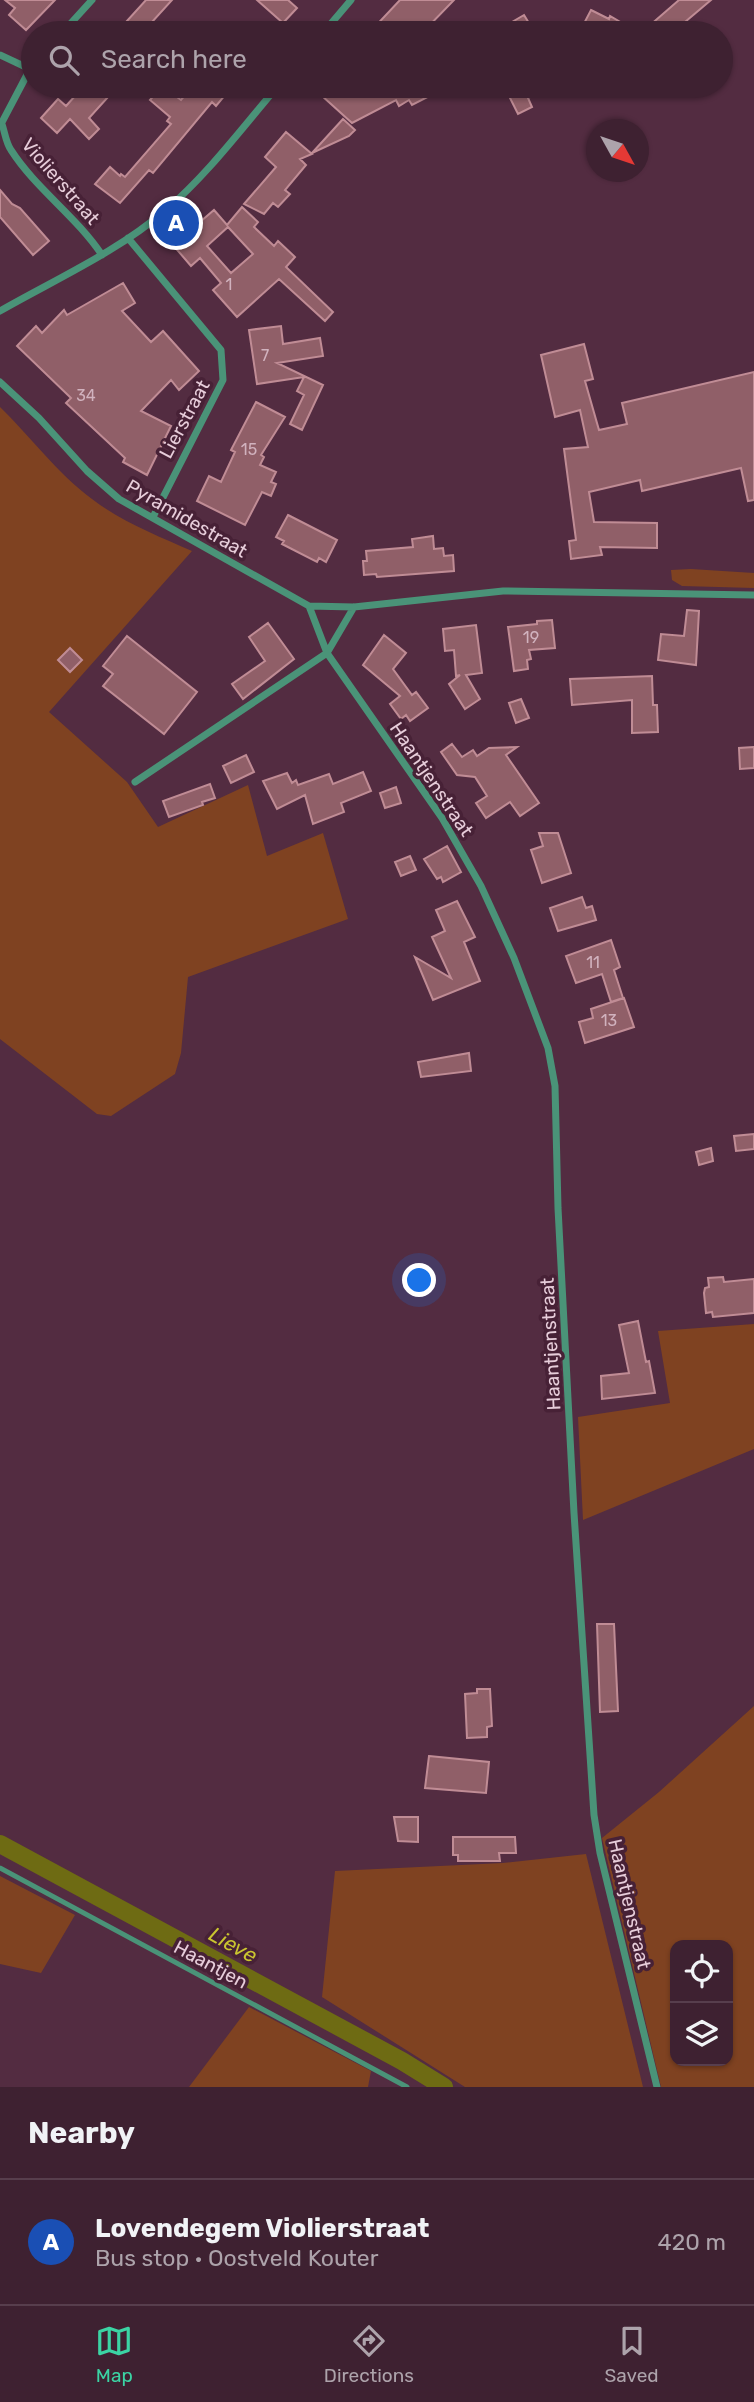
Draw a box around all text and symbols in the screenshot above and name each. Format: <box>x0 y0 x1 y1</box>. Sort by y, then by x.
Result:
search box <box>21 21 733 98</box>
icon: search <box>45 41 83 79</box>
text: Search here <box>101 44 247 75</box>
north arrow <box>586 119 649 182</box>
street label: Violierstraat <box>17 133 105 230</box>
pin: A <box>153 197 199 249</box>
house number: 1 <box>226 275 232 294</box>
house number: 7 <box>261 346 269 365</box>
street label: Lierstraat <box>154 376 215 462</box>
house number: 34 <box>76 386 96 405</box>
house number: 15 <box>241 440 257 459</box>
street label: Pyramidestraat <box>122 474 252 563</box>
house number: 19 <box>523 628 539 647</box>
street label: Haantjenstraat <box>385 718 479 841</box>
house number: 11 <box>586 953 600 972</box>
house number: 13 <box>601 1011 617 1030</box>
your location <box>402 1263 436 1297</box>
street label: Haantjenstraat <box>536 1276 565 1411</box>
street label: Haantjenstraat <box>603 1837 656 1972</box>
water label: Lieve <box>205 1921 262 1968</box>
street label: Haantjen <box>170 1935 252 1993</box>
map controls <box>670 1940 733 2066</box>
button: locate <box>670 1940 733 2003</box>
button: layers <box>670 2003 733 2066</box>
text: Nearby <box>28 2115 135 2151</box>
text: Lovendegem Violierstraat <box>95 2213 429 2244</box>
text: A <box>43 2228 59 2256</box>
text: 420 m <box>658 2228 726 2256</box>
text: Bus stop · Oostveld Kouter <box>95 2244 378 2272</box>
tab: Map <box>95 2322 133 2387</box>
tab: Directions <box>324 2322 414 2387</box>
tab: Saved <box>604 2322 659 2387</box>

